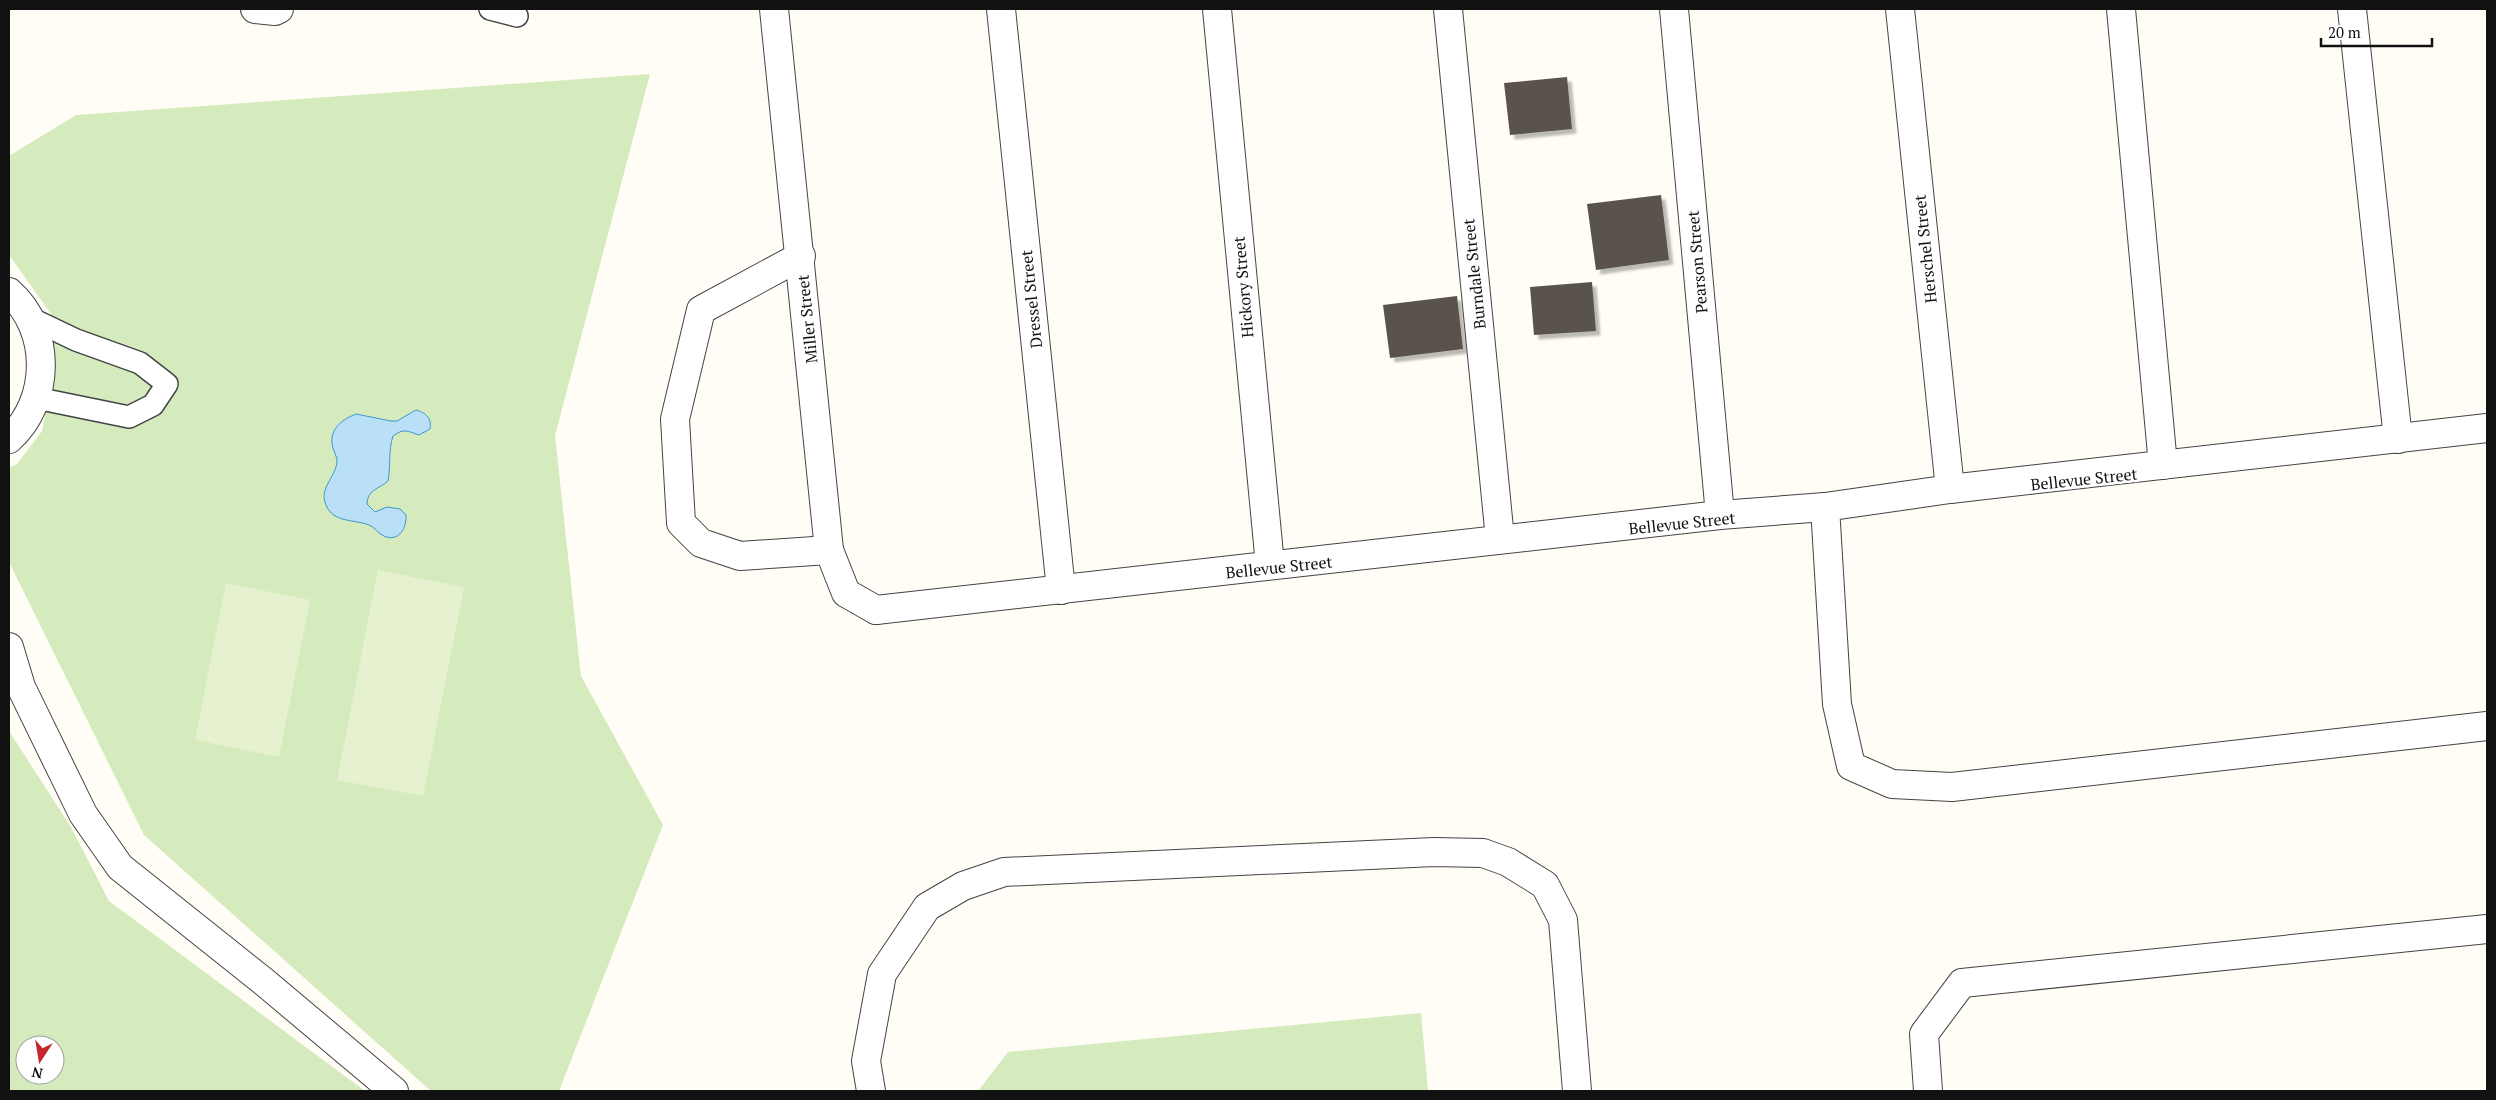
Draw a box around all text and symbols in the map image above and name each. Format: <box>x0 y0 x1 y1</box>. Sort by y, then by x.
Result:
scale bar <box>2321 15 2432 47</box>
text: 20 m <box>2328 22 2361 42</box>
street label: Herschel Street <box>1908 194 1942 304</box>
street label: Pearson Street <box>1682 210 1712 314</box>
street label: Burndale Street <box>1457 218 1491 330</box>
street label: Hickory Street <box>1228 235 1258 339</box>
street label: Dressel Street <box>1015 249 1047 349</box>
street label: Miller Street <box>791 273 823 364</box>
street label: Bellevue Street <box>2030 462 2139 496</box>
street label: Bellevue Street <box>1628 506 1737 540</box>
street label: Bellevue Street <box>1225 550 1334 584</box>
north arrow <box>15 1035 65 1085</box>
text: N <box>30 1063 44 1084</box>

